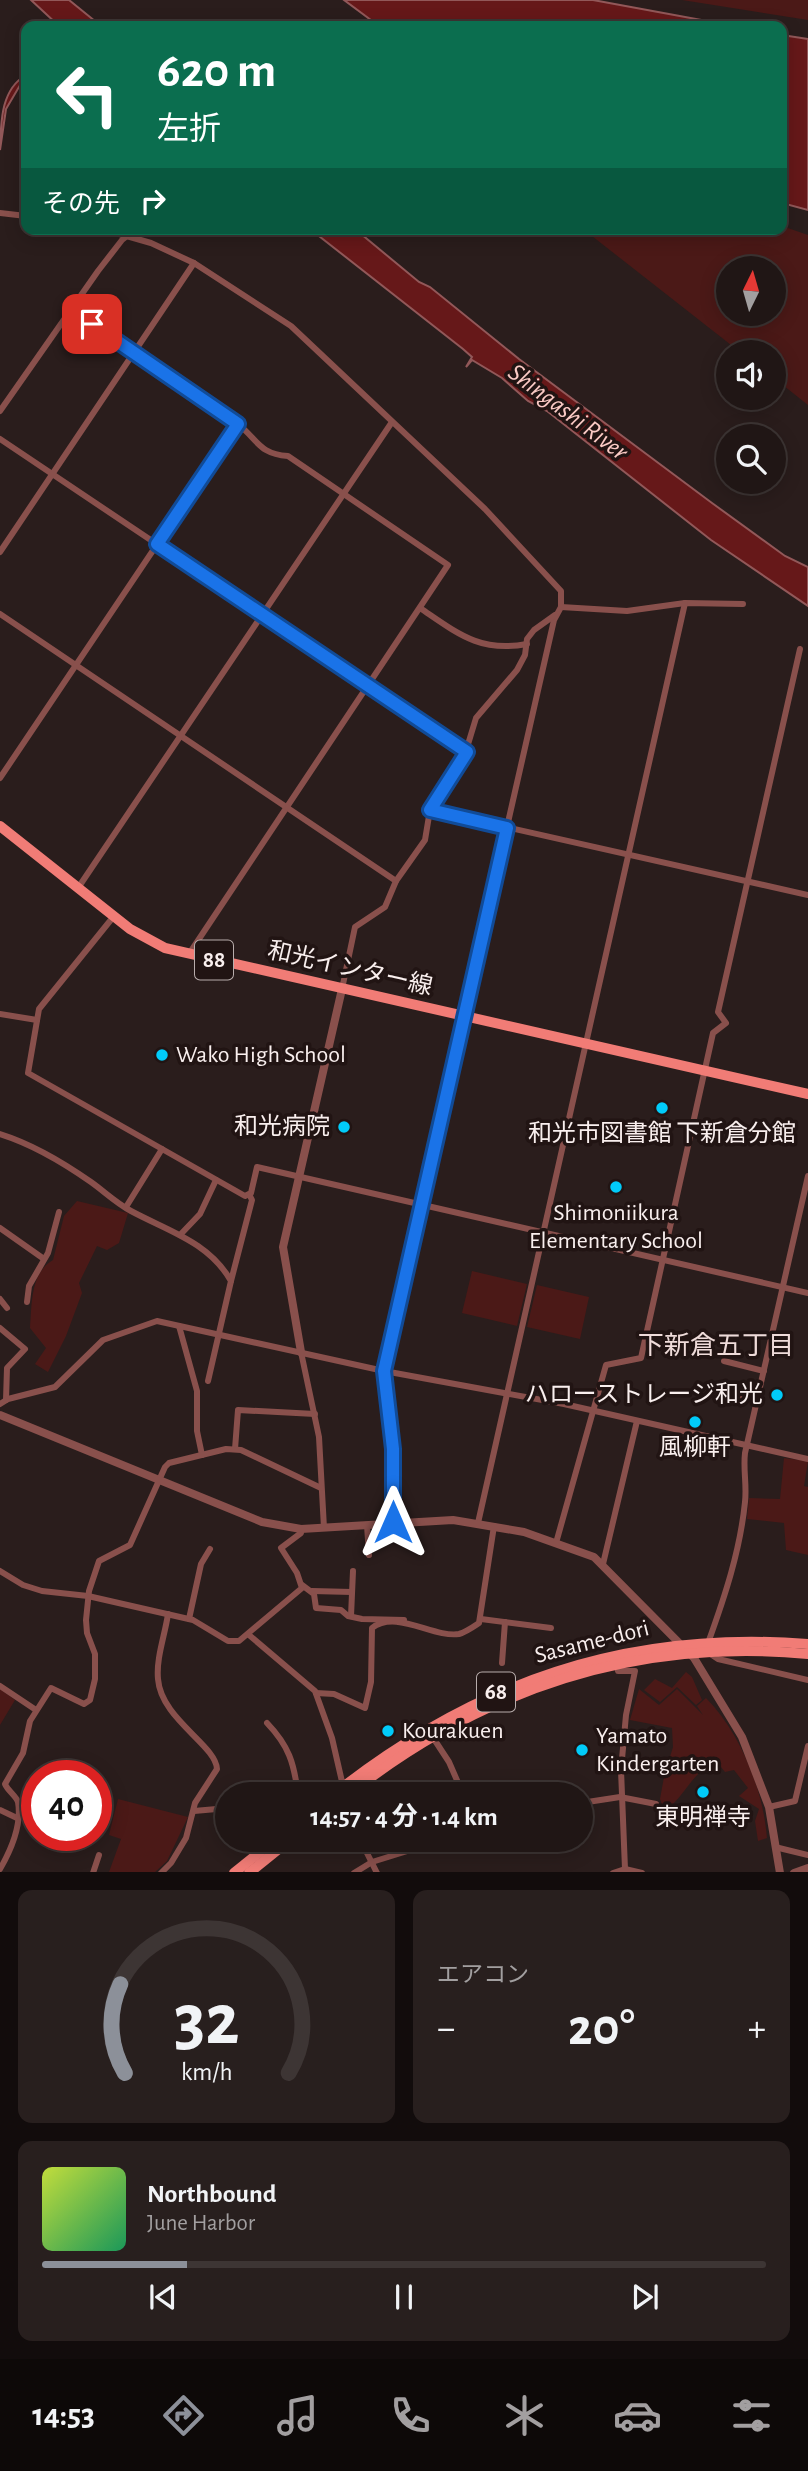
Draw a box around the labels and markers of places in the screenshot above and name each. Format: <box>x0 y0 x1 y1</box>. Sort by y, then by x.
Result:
pin <box>62 294 122 354</box>
place label: Wako High School <box>176 1043 346 1067</box>
marker: Wako High School <box>154 1047 170 1063</box>
marker: 和光市図書館 下新倉分館 <box>654 1100 670 1116</box>
place label: 和光病院 <box>234 1113 330 1139</box>
marker: 和光病院 <box>336 1119 352 1135</box>
place label: 和光市図書館 下新倉分館 <box>528 1120 796 1146</box>
marker: Shimoniikura Elementary School <box>608 1179 624 1195</box>
place label: Shimoniikura Elementary School <box>529 1201 703 1253</box>
place label: ハローストレージ和光 <box>525 1381 763 1407</box>
marker: ハローストレージ和光 <box>769 1387 785 1403</box>
marker: 風柳軒 <box>687 1414 703 1430</box>
place label: 風柳軒 <box>659 1434 731 1460</box>
place label: Kourakuen <box>402 1719 504 1743</box>
marker: Kourakuen <box>380 1723 396 1739</box>
place label: Yamato Kindergarten <box>596 1724 719 1776</box>
marker: Yamato Kindergarten <box>574 1742 590 1758</box>
marker: 東明禅寺 <box>695 1784 711 1800</box>
place label: 東明禅寺 <box>655 1804 751 1830</box>

